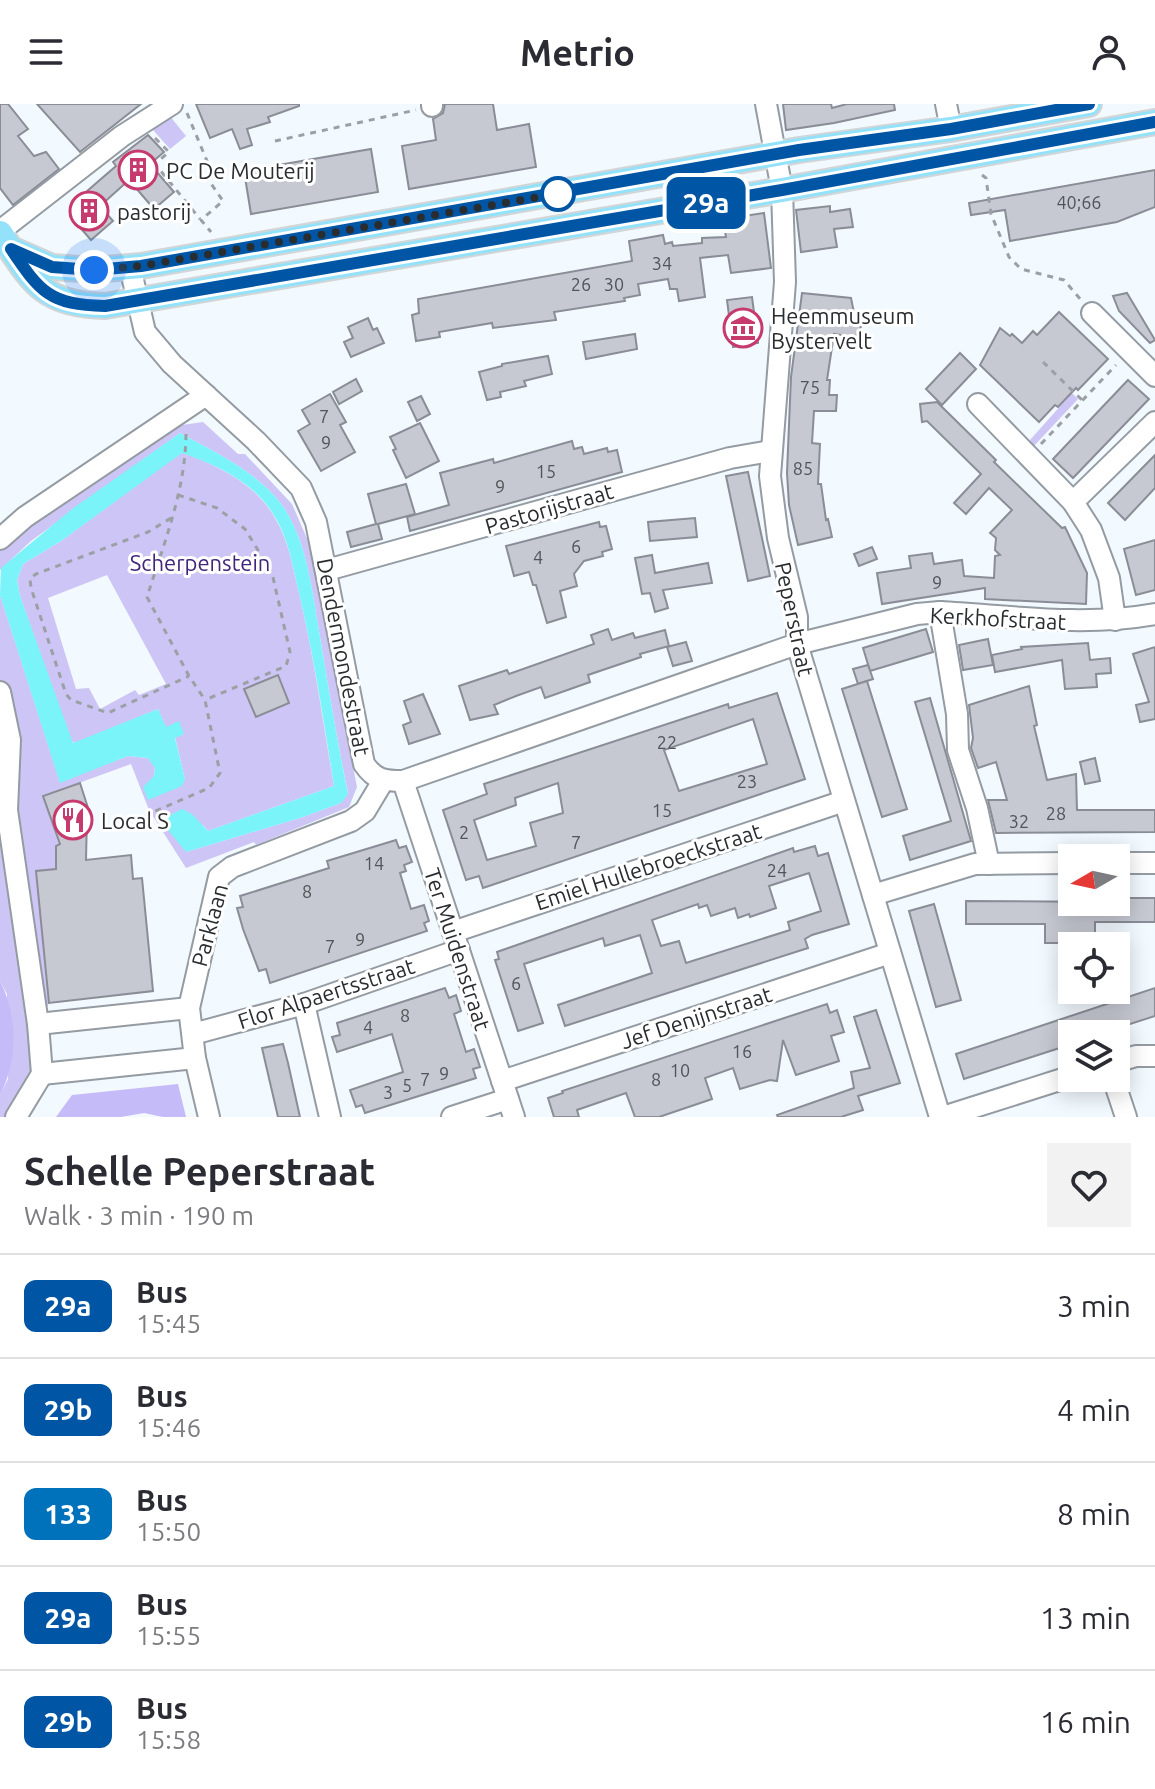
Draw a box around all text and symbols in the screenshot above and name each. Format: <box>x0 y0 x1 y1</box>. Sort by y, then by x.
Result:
icon: menu <box>24 30 68 74</box>
icon: person <box>1087 30 1131 74</box>
text: Metrio <box>520 32 635 73</box>
building icon: PC De Mouterij <box>117 149 159 191</box>
place label: PC De Mouterij <box>166 158 315 183</box>
unlabelled marker <box>541 177 575 211</box>
line badge: 29a <box>660 177 752 229</box>
text: 29a <box>683 187 729 218</box>
building icon: pastorij <box>68 190 110 232</box>
house number: 40;66 <box>1056 192 1102 212</box>
place label: pastorij <box>117 199 191 224</box>
your location <box>74 250 114 290</box>
house number: 34 <box>652 253 672 273</box>
house number: 26 <box>571 274 591 294</box>
house number: 30 <box>604 274 624 294</box>
place label: Heemmuseum Bystervelt <box>771 303 914 353</box>
museum icon: Heemmuseum Bystervelt <box>722 307 764 349</box>
house number: 75 <box>800 377 820 397</box>
house number: 7 <box>319 406 329 426</box>
house number: 9 <box>321 432 331 452</box>
house number: 85 <box>793 458 813 478</box>
house number: 15 <box>536 461 556 481</box>
house number: 9 <box>495 476 505 496</box>
street label: Pastorijstraat <box>482 478 616 538</box>
house number: 6 <box>571 536 581 556</box>
house number: 4 <box>533 547 543 567</box>
park label: Scherpenstein <box>130 550 270 575</box>
street label: Dendermondestraat <box>313 556 375 758</box>
street label: Peperstraat <box>771 560 819 679</box>
house number: 9 <box>932 572 942 592</box>
street label: Kerkhofstraat <box>929 602 1067 634</box>
house number: 22 <box>657 732 677 752</box>
house number: 23 <box>737 771 757 791</box>
restaurant icon: Local S <box>52 799 94 841</box>
house number: 15 <box>652 800 672 820</box>
house number: 28 <box>1046 803 1066 823</box>
place label: Local S <box>101 808 169 833</box>
house number: 32 <box>1009 811 1029 831</box>
street label: Emiel Hullebroeckstraat <box>532 817 765 914</box>
house number: 2 <box>459 822 469 842</box>
house number: 7 <box>571 832 581 852</box>
north arrow <box>1058 844 1130 916</box>
map controls <box>1058 844 1130 1092</box>
house number: 14 <box>364 853 384 873</box>
house number: 24 <box>767 860 787 880</box>
street label: Ter Muidenstraat <box>420 865 496 1034</box>
street label: Parklaan <box>186 881 232 969</box>
house number: 8 <box>302 881 312 901</box>
house number: 9 <box>355 929 365 949</box>
button: locate <box>1058 932 1130 1004</box>
house number: 7 <box>325 936 335 956</box>
street label: Flor Alpaertsstraat <box>235 953 418 1033</box>
house number: 6 <box>511 973 521 993</box>
street label: Jef Denijnstraat <box>617 981 775 1053</box>
house number: 8 <box>400 1005 410 1025</box>
house number: 4 <box>363 1017 373 1037</box>
button: layers <box>1058 1020 1130 1092</box>
house number: 16 <box>732 1041 752 1061</box>
house number: 10 <box>670 1060 690 1080</box>
house number: 9 <box>439 1063 449 1083</box>
house number: 7 <box>420 1069 430 1089</box>
house number: 8 <box>651 1069 661 1089</box>
house number: 5 <box>402 1075 412 1095</box>
house number: 3 <box>383 1082 393 1102</box>
button: heart <box>1047 1143 1131 1227</box>
text: Schelle Peperstraat <box>24 1150 375 1192</box>
text: Walk · 3 min · 190 m <box>24 1201 254 1230</box>
text: Bus <box>136 1275 188 1309</box>
text: 3 min <box>1057 1289 1131 1323</box>
text: 29a <box>45 1290 91 1321</box>
text: 15:45 <box>136 1309 201 1338</box>
text: Bus <box>136 1379 188 1413</box>
text: 4 min <box>1057 1393 1131 1427</box>
text: 29b <box>44 1394 92 1425</box>
text: 15:46 <box>136 1413 201 1442</box>
text: Bus <box>136 1483 188 1517</box>
text: 8 min <box>1057 1497 1131 1531</box>
text: 133 <box>44 1498 92 1529</box>
text: 15:50 <box>136 1517 201 1546</box>
text: Bus <box>136 1587 188 1621</box>
text: 13 min <box>1040 1601 1131 1635</box>
text: 29a <box>45 1602 91 1633</box>
text: 15:55 <box>136 1621 201 1650</box>
text: Bus <box>136 1691 188 1725</box>
text: 16 min <box>1040 1705 1131 1739</box>
text: 29b <box>44 1706 92 1737</box>
text: 15:58 <box>136 1725 201 1754</box>

